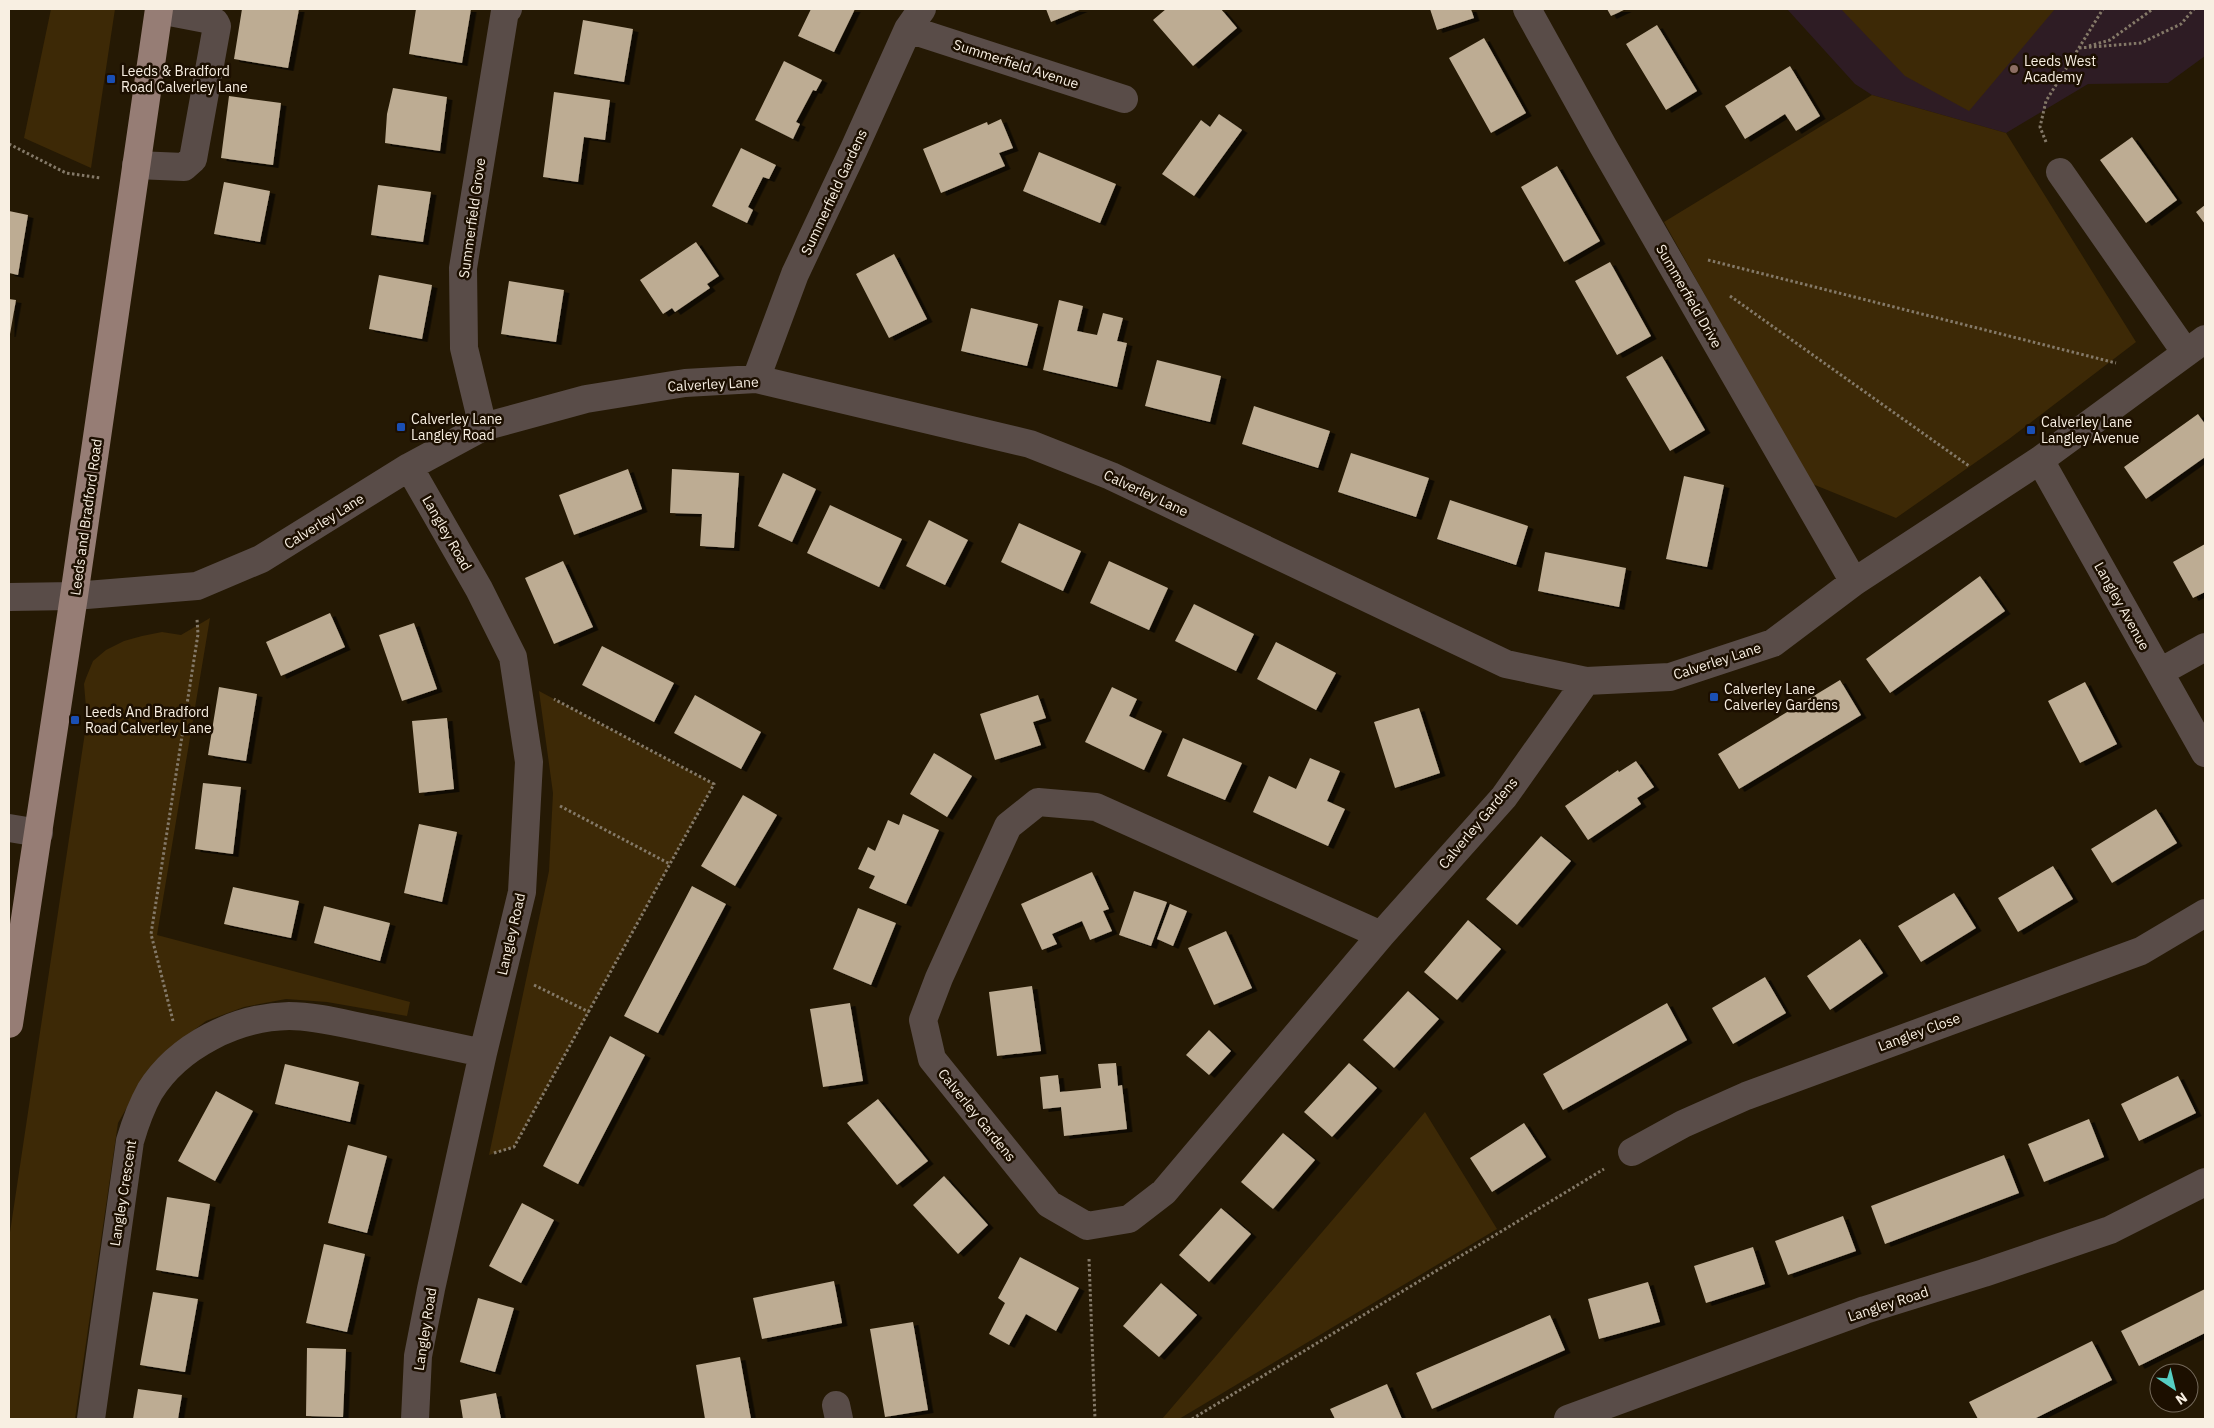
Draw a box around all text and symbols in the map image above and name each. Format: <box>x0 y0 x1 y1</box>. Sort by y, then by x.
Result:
street label: Summerfield Avenue <box>951 35 1081 93</box>
place label: Leeds West Academy <box>2024 52 2096 86</box>
place label: Leeds & Bradford Road Calverley Lane <box>121 62 248 96</box>
marker: Leeds West Academy <box>2008 63 2020 75</box>
marker: Leeds & Bradford Road Calverley Lane <box>105 73 117 85</box>
street label: Summerfield Gardens <box>797 126 871 258</box>
street label: Summerfield Grove <box>455 156 489 279</box>
street label: Summerfield Drive <box>1652 241 1726 351</box>
street label: Calverley Lane <box>667 373 759 395</box>
place label: Calverley Lane Langley Road <box>411 410 503 444</box>
place label: Calverley Lane Langley Avenue <box>2041 413 2140 447</box>
marker: Calverley Lane Langley Road <box>395 421 407 433</box>
marker: Calverley Lane Langley Avenue <box>2025 424 2037 436</box>
street label: Leeds and Bradford Road <box>66 437 106 597</box>
street label: Calverley Lane <box>1101 466 1191 521</box>
street label: Calverley Lane <box>281 489 368 553</box>
street label: Langley Road <box>418 492 476 574</box>
street label: Langley Avenue <box>2090 559 2154 654</box>
street label: Calverley Lane <box>1671 638 1763 684</box>
place label: Calverley Lane Calverley Gardens <box>1724 680 1838 714</box>
marker: Calverley Lane Calverley Gardens <box>1708 691 1720 703</box>
place label: Leeds And Bradford Road Calverley Lane <box>85 703 212 737</box>
marker: Leeds And Bradford Road Calverley Lane <box>69 714 81 726</box>
street label: Calverley Gardens <box>1434 773 1522 872</box>
street label: Langley Road <box>493 891 529 977</box>
street label: Langley Close <box>1875 1009 1963 1055</box>
street label: Calverley Gardens <box>934 1065 1020 1165</box>
street label: Langley Crescent <box>106 1139 140 1247</box>
street label: Langley Road <box>1845 1283 1931 1325</box>
street label: Langley Road <box>410 1286 440 1372</box>
north arrow <box>2149 1363 2199 1413</box>
text: N <box>2172 1388 2191 1409</box>

